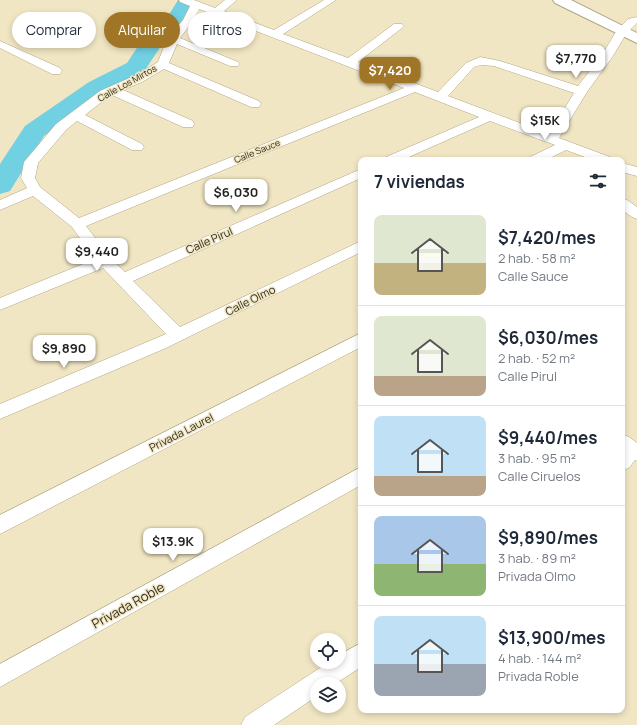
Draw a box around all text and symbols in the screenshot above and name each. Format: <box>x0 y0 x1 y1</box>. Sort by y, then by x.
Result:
chip: Comprar <box>12 12 96 48</box>
chip: Alquilar <box>104 12 180 48</box>
chip: Filtros <box>188 12 256 48</box>
pin: $7,770 <box>543 45 609 79</box>
text: $7,770 <box>555 49 597 67</box>
pin: $7,420 <box>357 57 423 91</box>
street label: Calle Los Mirtos <box>95 61 159 105</box>
text: $7,420 <box>368 61 412 79</box>
pin: $15K <box>521 107 569 141</box>
text: $15K <box>530 111 560 129</box>
street label: Calle Sauce <box>232 136 282 166</box>
text: 7 viviendas <box>374 170 465 193</box>
icon: filters <box>587 170 609 192</box>
pin: $6,030 <box>203 179 269 213</box>
text: $6,030 <box>214 183 258 201</box>
street label: Calle Pirul <box>183 223 235 257</box>
text: $7,420/mes <box>498 226 596 249</box>
icon: home <box>406 231 454 279</box>
pin: $9,440 <box>64 238 130 272</box>
text: $9,440 <box>75 242 119 260</box>
text: 2 hab. · 58 m² <box>498 249 576 267</box>
text: Calle Sauce <box>498 267 568 285</box>
street label: Calle Olmo <box>222 281 278 319</box>
text: $6,030/mes <box>498 326 598 349</box>
icon: home <box>406 332 454 380</box>
pin: $9,890 <box>31 335 97 369</box>
text: $9,890 <box>42 339 86 357</box>
text: 2 hab. · 52 m² <box>498 349 575 367</box>
text: Calle Pirul <box>498 367 557 385</box>
street label: Privada Laurel <box>146 409 216 455</box>
text: $9,440/mes <box>498 426 597 449</box>
icon: home <box>406 432 454 480</box>
text: 3 hab. · 95 m² <box>498 449 576 467</box>
text: Calle Ciruelos <box>498 467 581 485</box>
text: $9,890/mes <box>498 526 598 549</box>
pin: $13.9K <box>140 528 206 562</box>
text: $13.9K <box>152 532 194 550</box>
icon: home <box>406 532 454 580</box>
text: 3 hab. · 89 m² <box>498 549 576 567</box>
text: Privada Olmo <box>498 567 576 585</box>
street label: Privada Roble <box>88 577 168 632</box>
text: $13,900/mes <box>498 626 606 649</box>
icon: home <box>406 632 454 680</box>
map controls <box>310 633 346 713</box>
button: locate <box>310 633 346 669</box>
text: 4 hab. · 144 m² <box>498 649 581 667</box>
text: Privada Roble <box>498 667 579 685</box>
button: layers <box>310 677 346 713</box>

